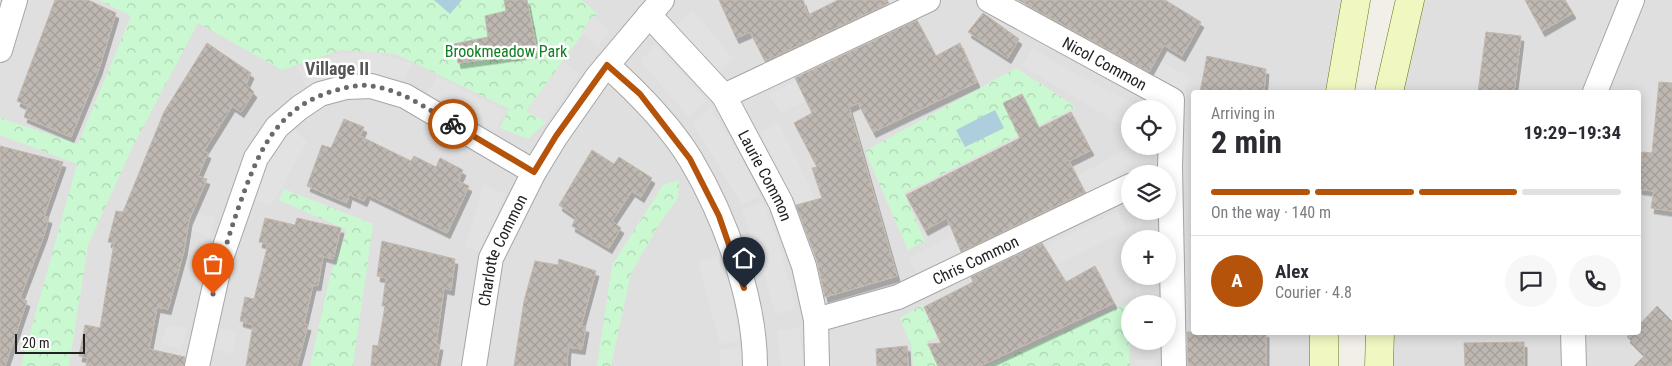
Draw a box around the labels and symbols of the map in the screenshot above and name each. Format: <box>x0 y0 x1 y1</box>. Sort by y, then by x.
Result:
street label: Nicol Common <box>1059 33 1150 94</box>
park label: Brookmeadow Park <box>445 42 568 61</box>
district label: Village II <box>305 58 369 79</box>
courier <box>428 99 478 149</box>
street label: Laurie Common <box>734 127 796 223</box>
street label: Charlotte Common <box>474 191 531 308</box>
street label: Chris Common <box>929 231 1022 289</box>
pin <box>723 237 765 288</box>
pin <box>192 243 234 294</box>
scale bar <box>15 331 85 354</box>

